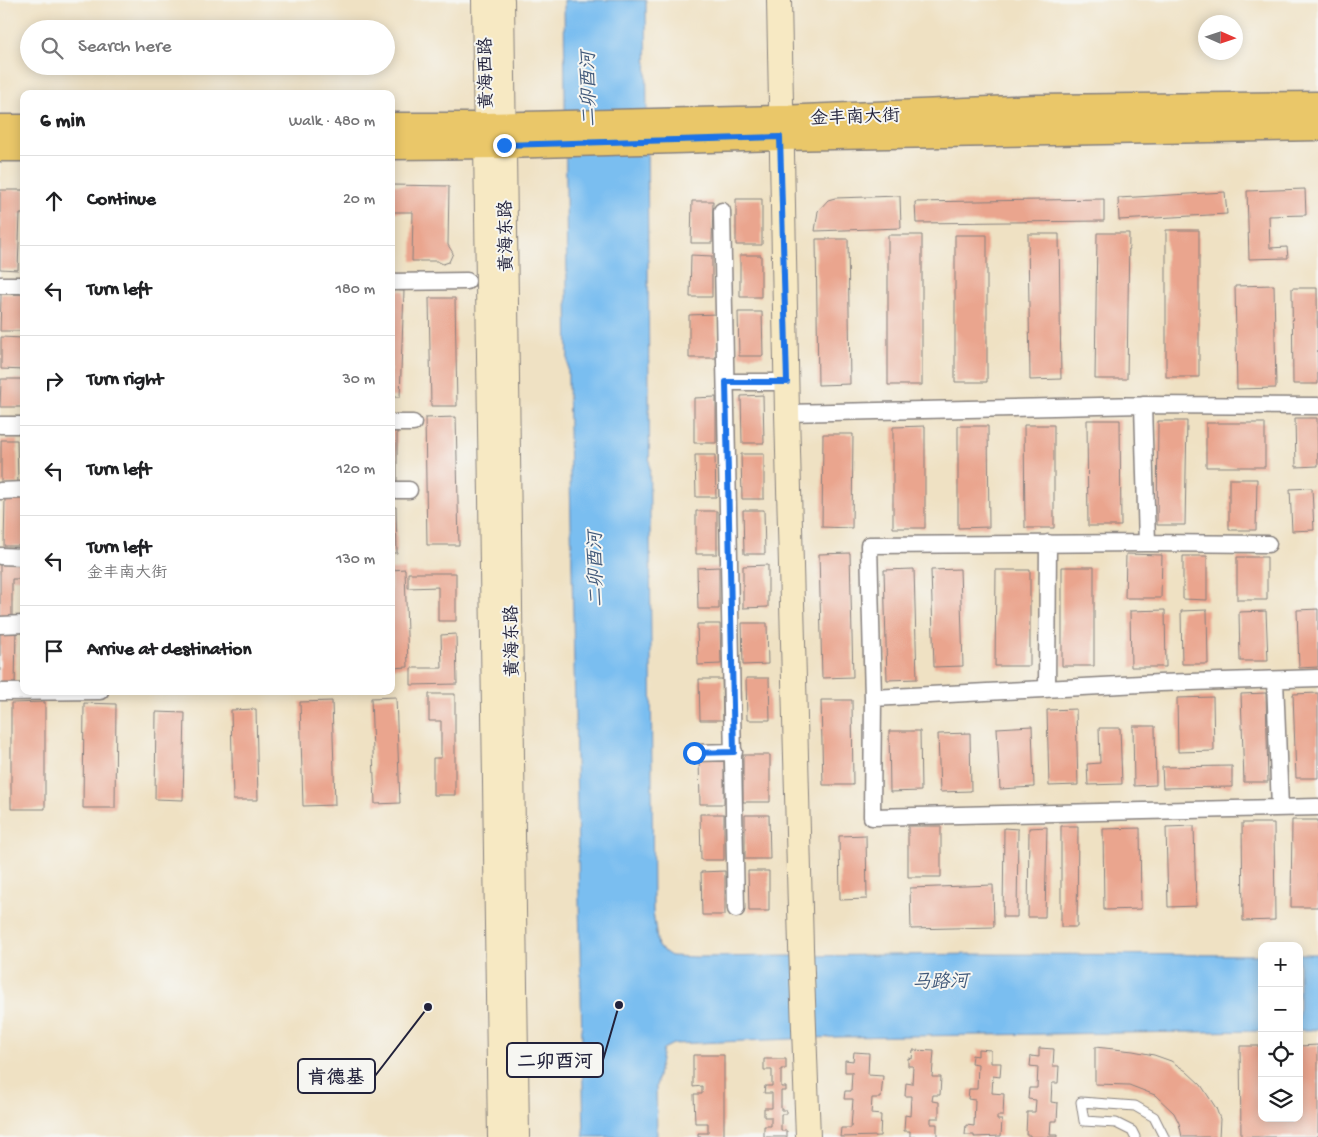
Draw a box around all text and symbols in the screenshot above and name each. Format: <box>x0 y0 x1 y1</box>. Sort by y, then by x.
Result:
north arrow <box>1198 15 1243 60</box>
search box <box>20 20 395 75</box>
icon: search <box>38 34 66 62</box>
text: Search here <box>78 36 172 59</box>
street label: 黄海西路 <box>475 37 499 109</box>
water label: 二卯酉河 <box>577 48 603 127</box>
street label: 金丰南大街 <box>810 105 900 131</box>
text: 6 min <box>40 110 85 135</box>
text: Walk · 480 m <box>289 113 375 132</box>
route end <box>493 134 516 157</box>
icon: ahead <box>40 187 68 215</box>
text: Continue <box>87 189 156 212</box>
text: 20 m <box>343 191 375 210</box>
street label: 黄海东路 <box>495 200 519 272</box>
icon: left <box>40 277 68 305</box>
text: Turn left <box>87 279 151 302</box>
text: 180 m <box>336 281 375 300</box>
icon: right <box>40 367 68 395</box>
text: Turn right <box>87 369 163 392</box>
text: 30 m <box>342 371 375 390</box>
icon: left <box>40 457 68 485</box>
text: Turn left <box>87 459 151 482</box>
text: 120 m <box>336 461 375 480</box>
water label: 二卯酉河 <box>584 528 610 607</box>
text: Turn left <box>87 537 151 560</box>
icon: left <box>40 547 68 575</box>
text: 130 m <box>336 551 375 570</box>
text: 金丰南大街 <box>87 565 167 584</box>
street label: 黄海东路 <box>501 605 525 677</box>
icon: arrive <box>40 637 68 665</box>
text: Arrive at destination <box>87 639 251 662</box>
route start <box>683 742 706 765</box>
map controls <box>1258 942 1303 1122</box>
button: + <box>1258 942 1303 987</box>
water label: 马路河 <box>911 970 972 995</box>
button: − <box>1258 987 1303 1032</box>
button: locate <box>1258 1032 1303 1077</box>
callout: 二卯酉河 <box>507 1043 603 1077</box>
text: 二卯酉河 <box>517 1051 593 1075</box>
callout: 肯德基 <box>298 1059 375 1093</box>
text: 肯德基 <box>307 1067 365 1091</box>
button: layers <box>1258 1077 1303 1122</box>

